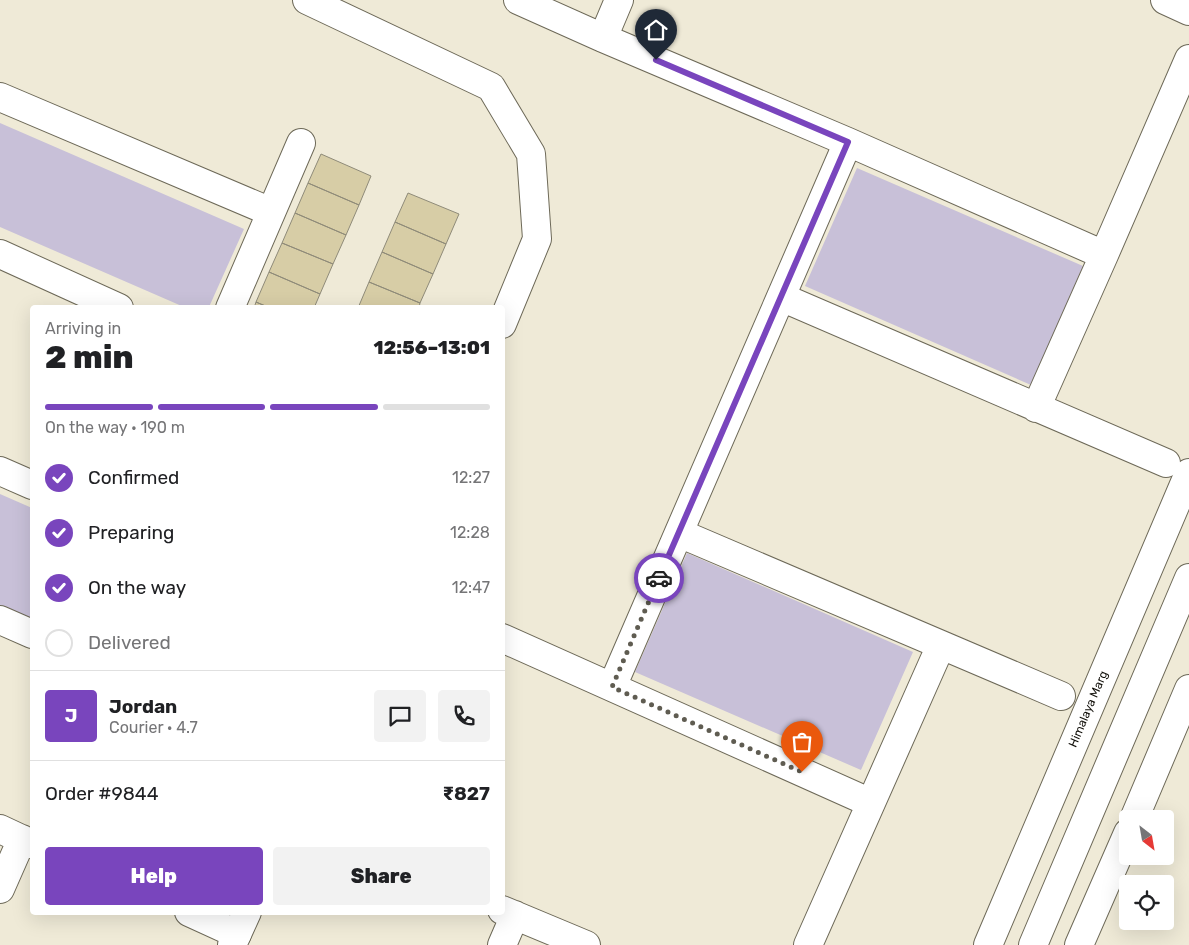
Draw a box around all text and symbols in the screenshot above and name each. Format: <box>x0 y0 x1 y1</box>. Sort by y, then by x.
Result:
pin <box>635 9 677 60</box>
icon: home <box>642 16 670 44</box>
text: Arriving in <box>45 319 121 338</box>
text: 12:56–13:01 <box>373 336 490 359</box>
text: 2 min <box>45 338 134 376</box>
text: On the way · 190 m <box>45 418 185 437</box>
icon: check <box>45 464 73 492</box>
text: Confirmed <box>88 466 179 489</box>
text: 12:27 <box>452 468 490 487</box>
icon: check <box>45 519 73 547</box>
text: Preparing <box>88 521 174 544</box>
text: 12:28 <box>450 523 490 542</box>
courier <box>634 553 684 603</box>
icon: car <box>645 564 673 592</box>
icon: check <box>45 574 73 602</box>
text: On the way <box>88 576 186 599</box>
text: 12:47 <box>452 578 490 597</box>
text: Delivered <box>88 631 171 654</box>
street label: Himalaya Marg <box>1066 669 1110 749</box>
button: chat <box>374 690 426 742</box>
button: phone <box>438 690 490 742</box>
text: Jordan <box>109 695 177 718</box>
text: J <box>65 704 77 727</box>
text: Courier · 4.7 <box>109 718 198 737</box>
pin <box>781 721 823 772</box>
icon: bag <box>788 728 816 756</box>
text: Order #9844 <box>45 782 158 805</box>
text: ₹827 <box>442 782 490 805</box>
north arrow <box>1119 810 1174 865</box>
map controls <box>1119 810 1174 930</box>
button: Help <box>45 847 263 905</box>
button: Share <box>273 847 490 905</box>
button: locate <box>1119 875 1174 930</box>

